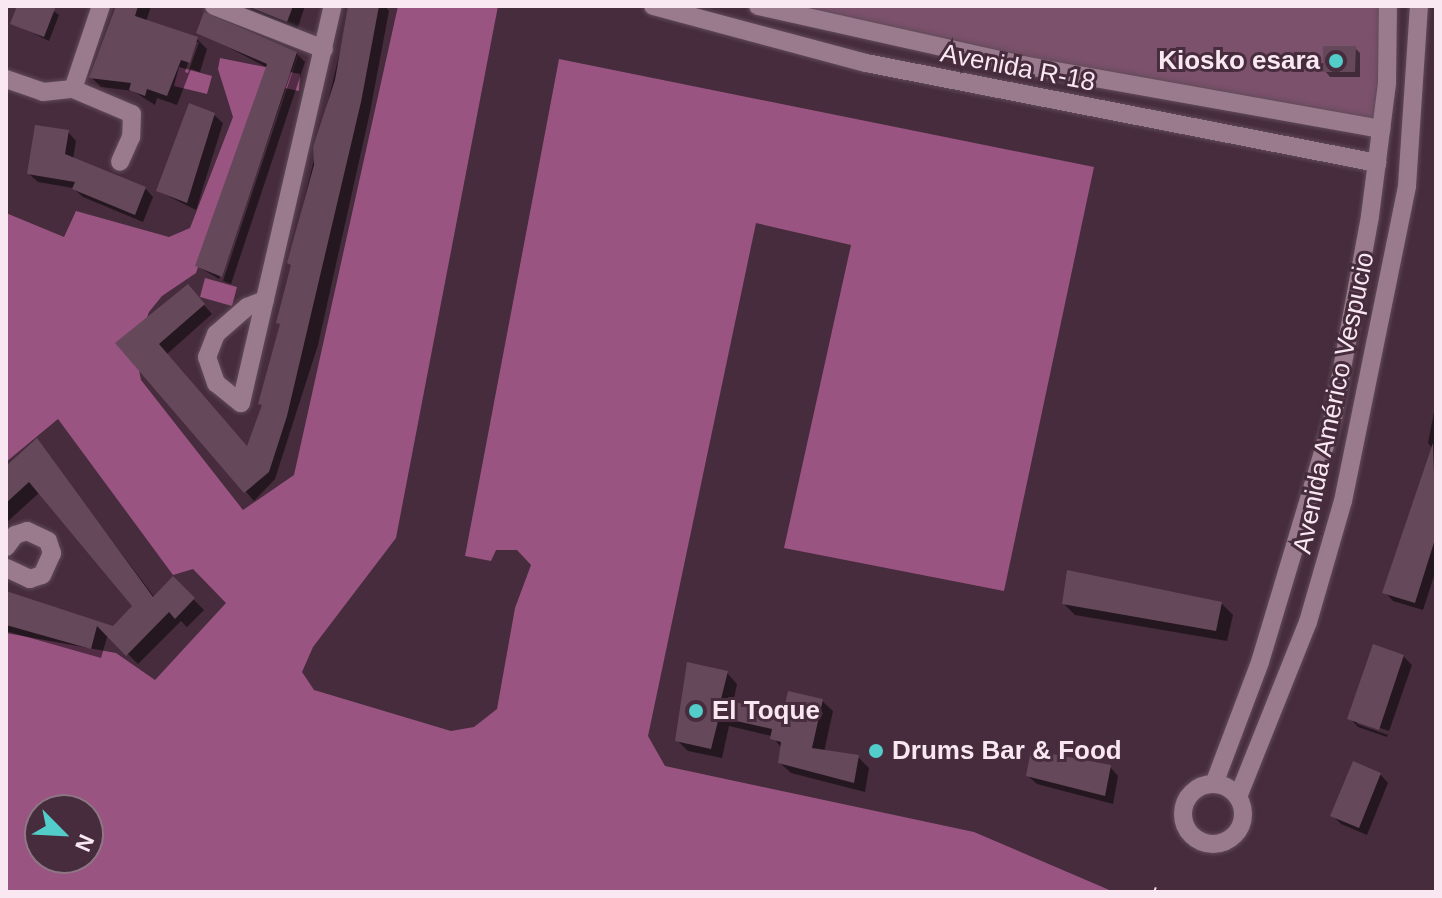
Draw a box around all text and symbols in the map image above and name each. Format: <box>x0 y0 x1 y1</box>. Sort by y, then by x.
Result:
street label: Avenida R-18 <box>938 38 1098 98</box>
place label: Kiosko esara <box>1158 45 1320 77</box>
marker: Kiosko esara <box>1327 52 1345 70</box>
street label: Avenida Américo Vespucio <box>1287 249 1381 557</box>
place label: El Toque <box>712 695 820 727</box>
marker: El Toque <box>687 702 705 720</box>
place label: Drums Bar & Food <box>892 735 1122 767</box>
marker: Drums Bar & Food <box>867 742 885 760</box>
north arrow <box>24 794 104 874</box>
text: N <box>70 831 99 855</box>

